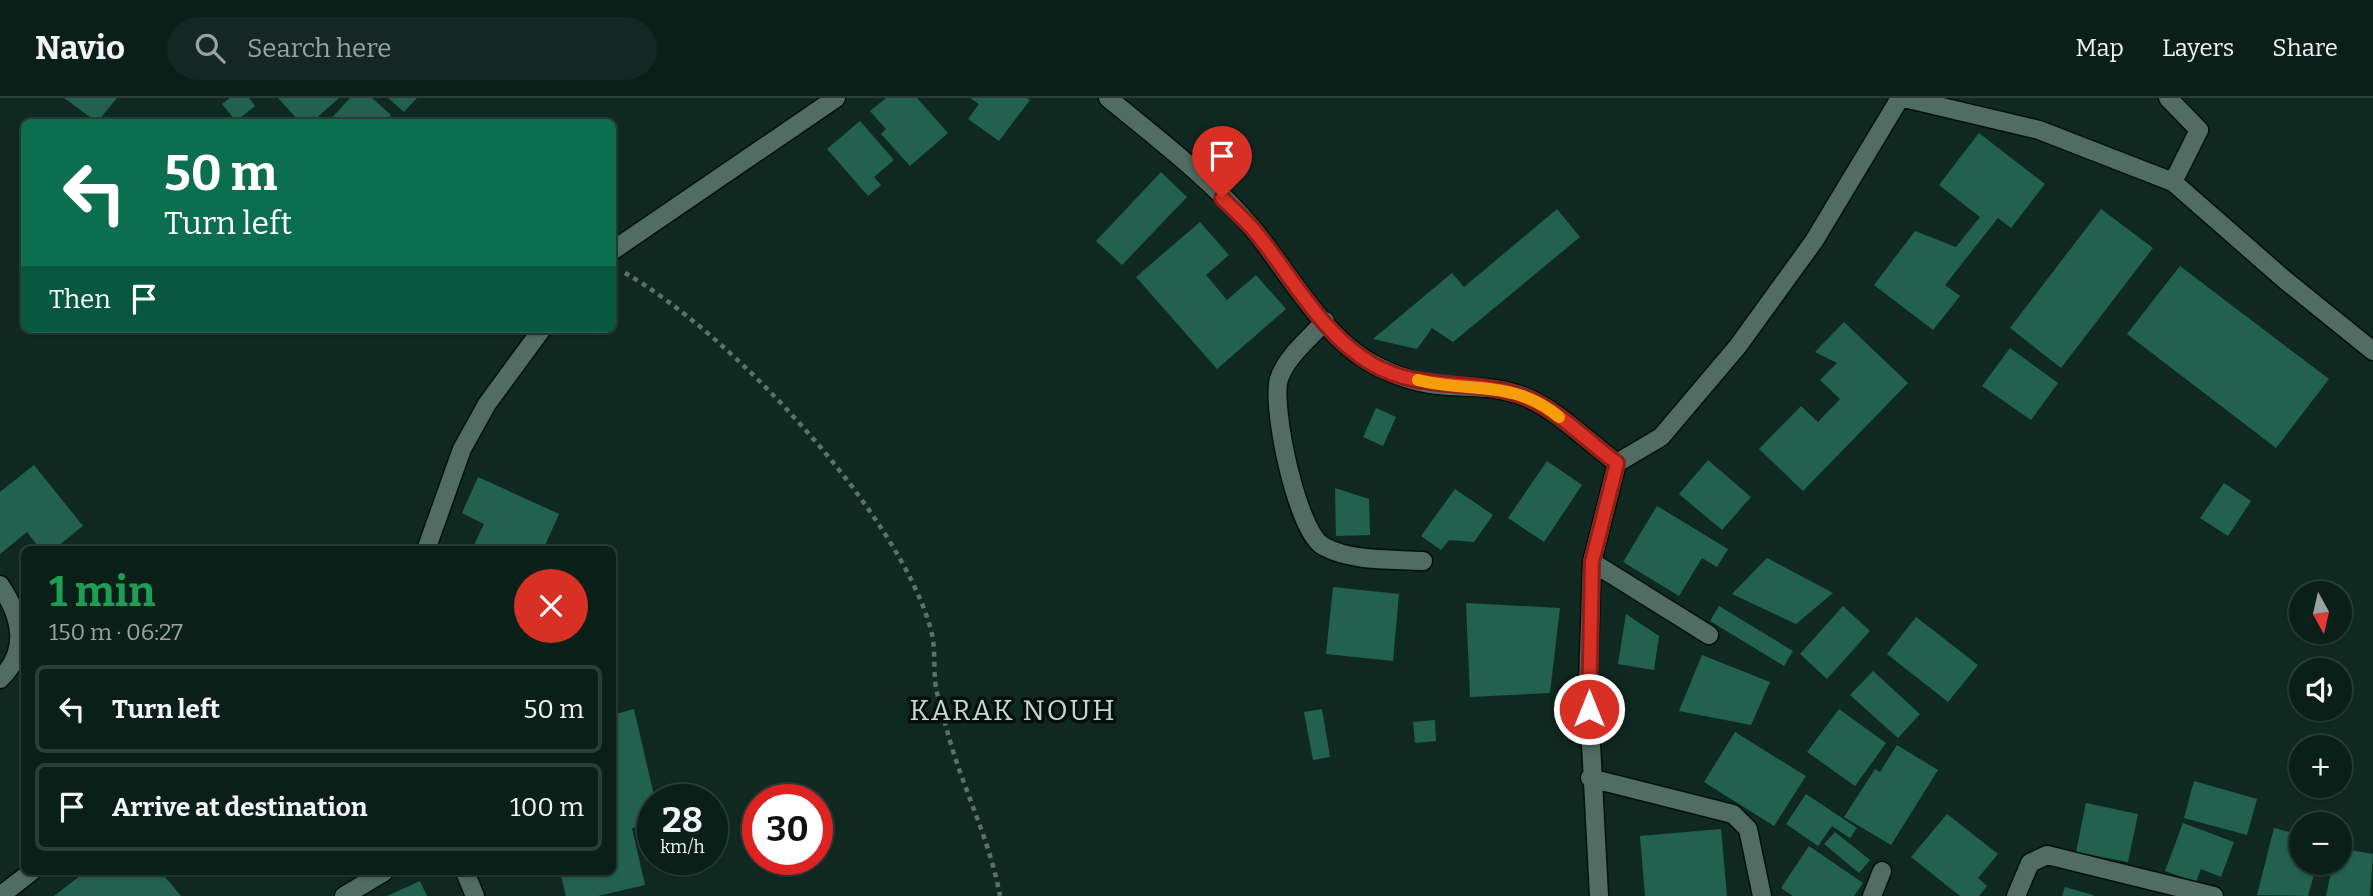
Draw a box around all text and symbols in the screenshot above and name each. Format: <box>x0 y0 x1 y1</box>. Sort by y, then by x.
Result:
search box <box>167 17 657 80</box>
text: Navio <box>35 28 125 68</box>
icon: search <box>191 29 229 67</box>
text: Search here <box>247 33 391 64</box>
text: Map <box>2076 34 2124 62</box>
text: Layers <box>2162 34 2234 62</box>
text: Share <box>2272 34 2338 62</box>
pin <box>1192 126 1252 198</box>
icon: arrive <box>1203 137 1241 175</box>
text: 50 m <box>164 144 277 203</box>
icon: left <box>49 147 140 238</box>
text: Turn left <box>164 204 292 242</box>
icon: arrive <box>125 280 163 318</box>
text: Then <box>49 284 111 315</box>
text: 1 min <box>49 567 155 617</box>
button: close <box>514 569 588 643</box>
north arrow <box>2289 581 2352 644</box>
map controls <box>2289 581 2352 875</box>
text: 150 m · 06:27 <box>49 618 183 646</box>
button: sound <box>2289 658 2352 721</box>
position arrow <box>1552 672 1626 746</box>
icon: left <box>53 690 91 728</box>
text: Turn left <box>112 694 220 725</box>
text: 50 m <box>523 694 584 725</box>
district label: KARAK NOUH <box>909 694 1117 727</box>
button: + <box>2289 735 2352 798</box>
speed limit sign: 30 <box>742 784 833 875</box>
icon: arrive <box>53 788 91 826</box>
text: Arrive at destination <box>112 792 367 823</box>
text: 100 m <box>510 792 584 823</box>
text: 28 <box>662 799 703 841</box>
button: − <box>2289 812 2352 875</box>
text: km/h <box>660 836 705 858</box>

